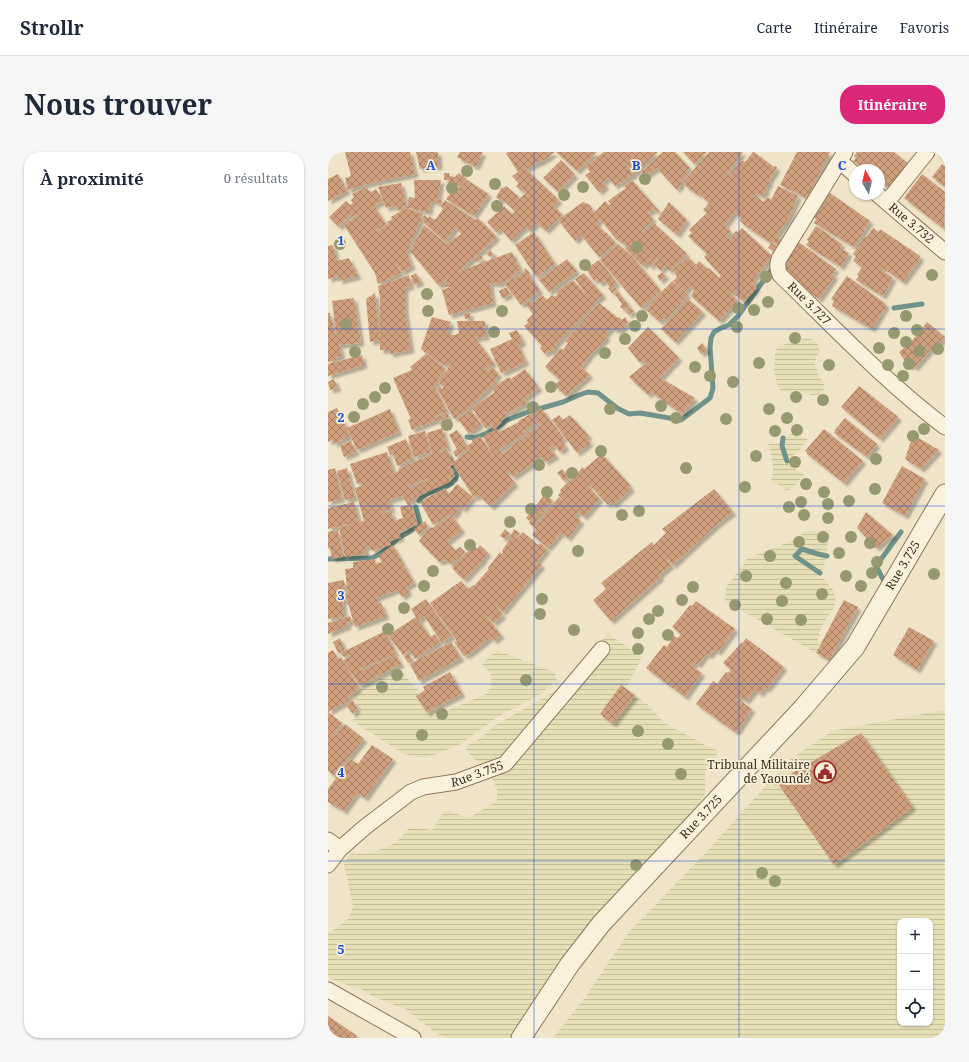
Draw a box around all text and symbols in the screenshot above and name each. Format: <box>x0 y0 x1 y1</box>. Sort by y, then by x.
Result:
text: Strollr <box>20 15 84 41</box>
text: Carte <box>757 18 792 37</box>
text: Itinéraire <box>814 18 878 37</box>
text: Favoris <box>900 18 949 37</box>
text: Nous trouver <box>24 85 212 123</box>
button: Itinéraire <box>840 85 945 124</box>
text: A <box>426 156 436 174</box>
text: B <box>632 156 641 174</box>
text: C <box>838 156 847 174</box>
north arrow <box>849 164 885 200</box>
text: À proximité <box>40 167 144 190</box>
text: 0 résultats <box>224 169 288 187</box>
street label: Rue 3.732 <box>885 199 938 247</box>
text: 1 <box>337 231 345 249</box>
street label: Rue 3.727 <box>784 278 835 329</box>
text: 2 <box>337 408 345 426</box>
street label: Rue 3.725 <box>881 537 924 593</box>
text: 3 <box>337 586 345 604</box>
street label: Rue 3.755 <box>450 756 506 791</box>
place label: Tribunal Militaire de Yaoundé <box>707 756 810 787</box>
public building icon: Tribunal Militaire de Yaoundé <box>812 759 838 785</box>
text: 4 <box>337 763 345 781</box>
street label: Rue 3.725 <box>676 791 726 842</box>
map controls <box>897 918 933 1026</box>
button: + <box>897 918 933 954</box>
text: 5 <box>337 940 345 958</box>
button: − <box>897 954 933 990</box>
button: locate <box>897 990 933 1026</box>

